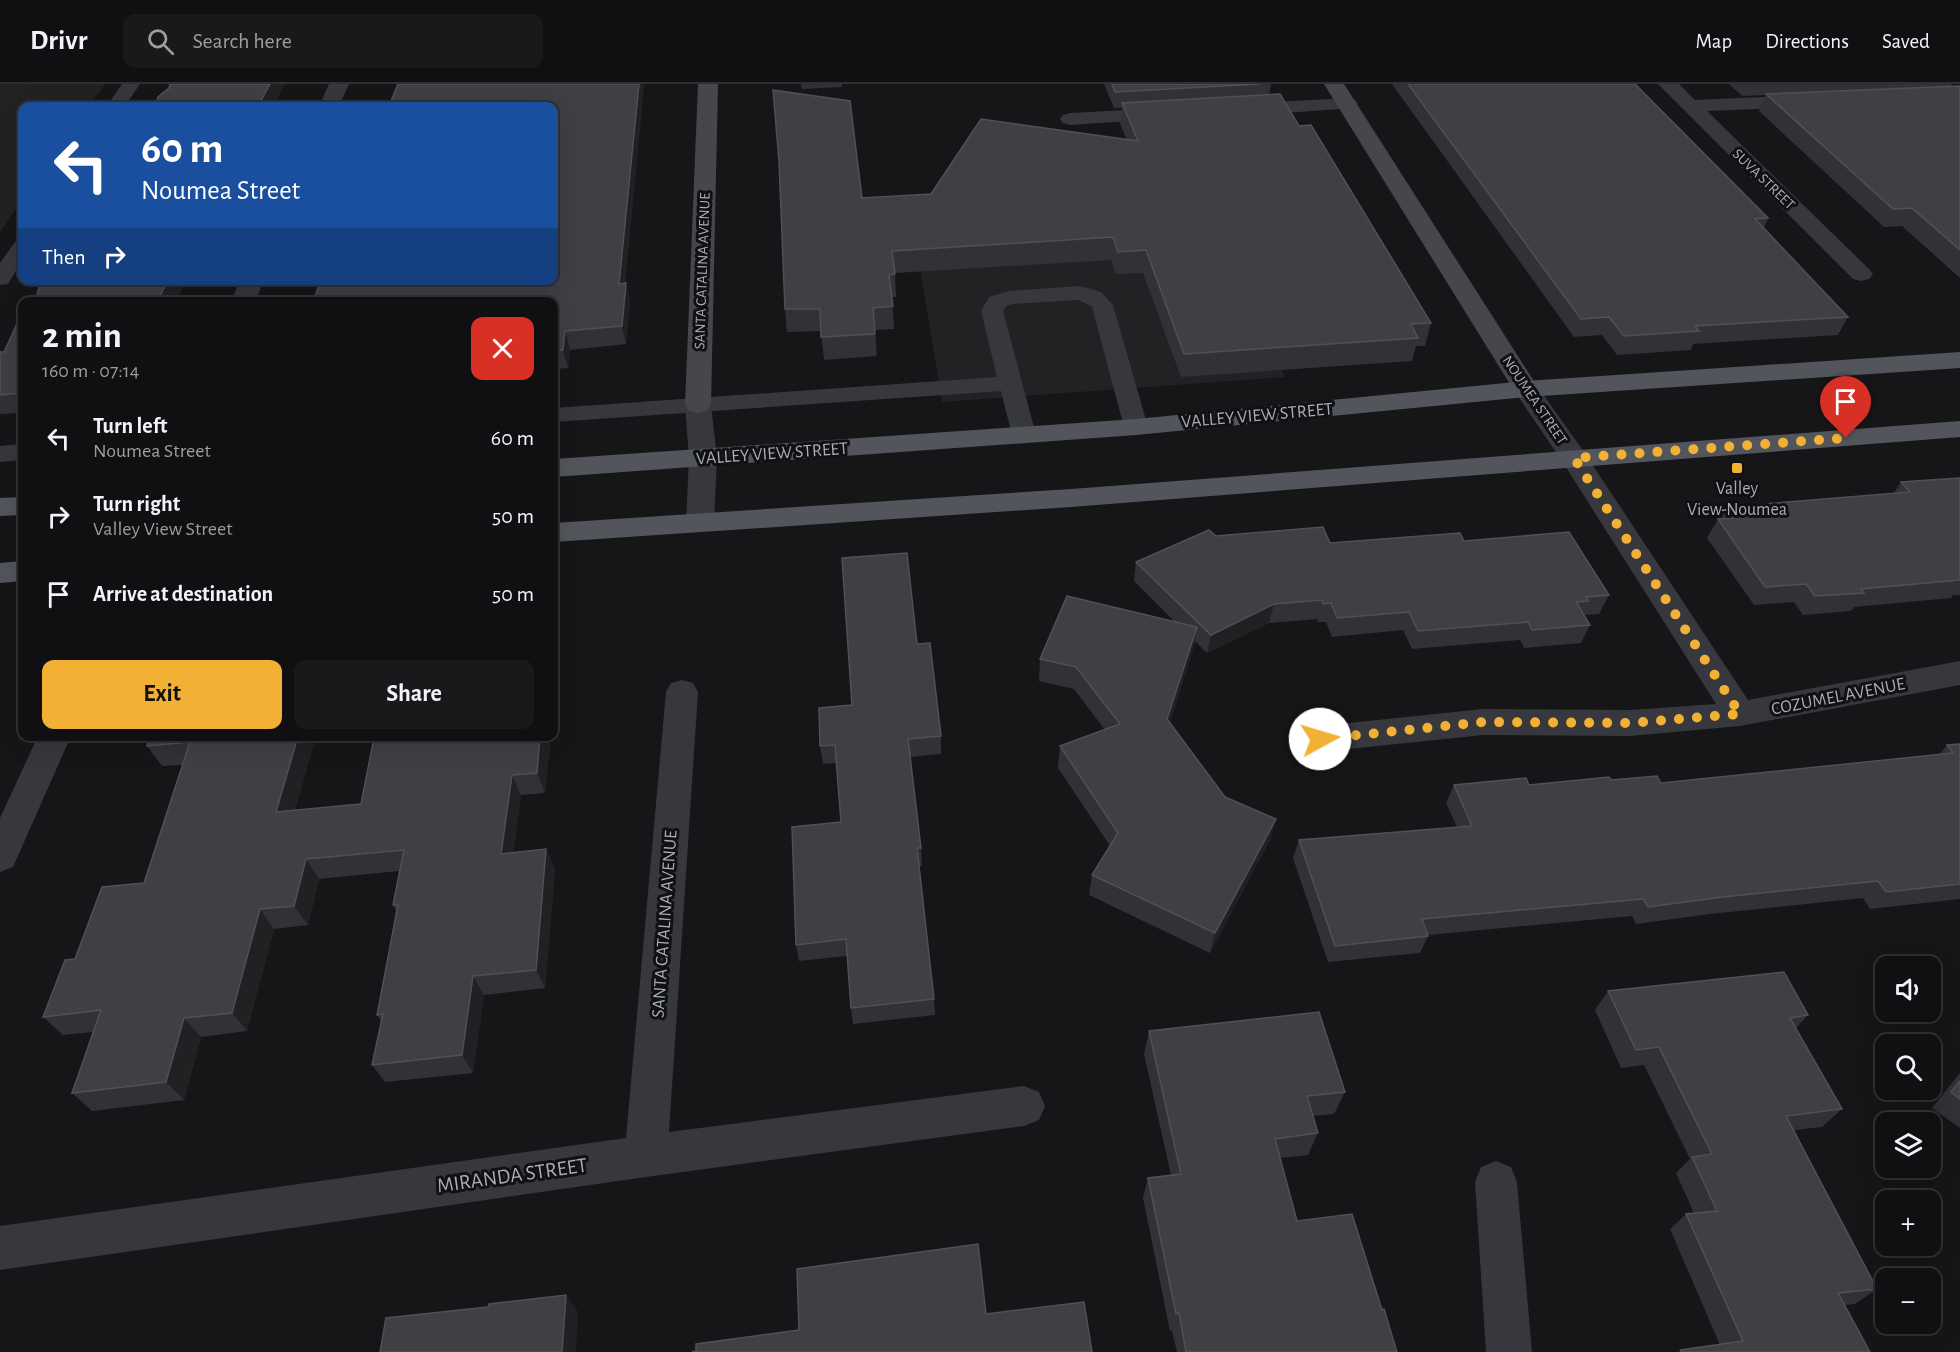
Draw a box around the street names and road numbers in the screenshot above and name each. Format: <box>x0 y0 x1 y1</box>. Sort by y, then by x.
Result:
street label: SUVA STREET <box>1730 146 1798 213</box>
street label: SANTA CATALINA AVENUE <box>692 192 713 350</box>
street label: NOUMEA STREET <box>1499 353 1570 448</box>
street label: VALLEY VIEW STREET <box>1181 400 1334 432</box>
street label: VALLEY VIEW STREET <box>696 440 849 468</box>
street label: COZUMEL AVENUE <box>1770 675 1907 719</box>
street label: SANTA CATALINA AVENUE <box>649 829 681 1019</box>
street label: MIRANDA STREET <box>436 1155 588 1196</box>

